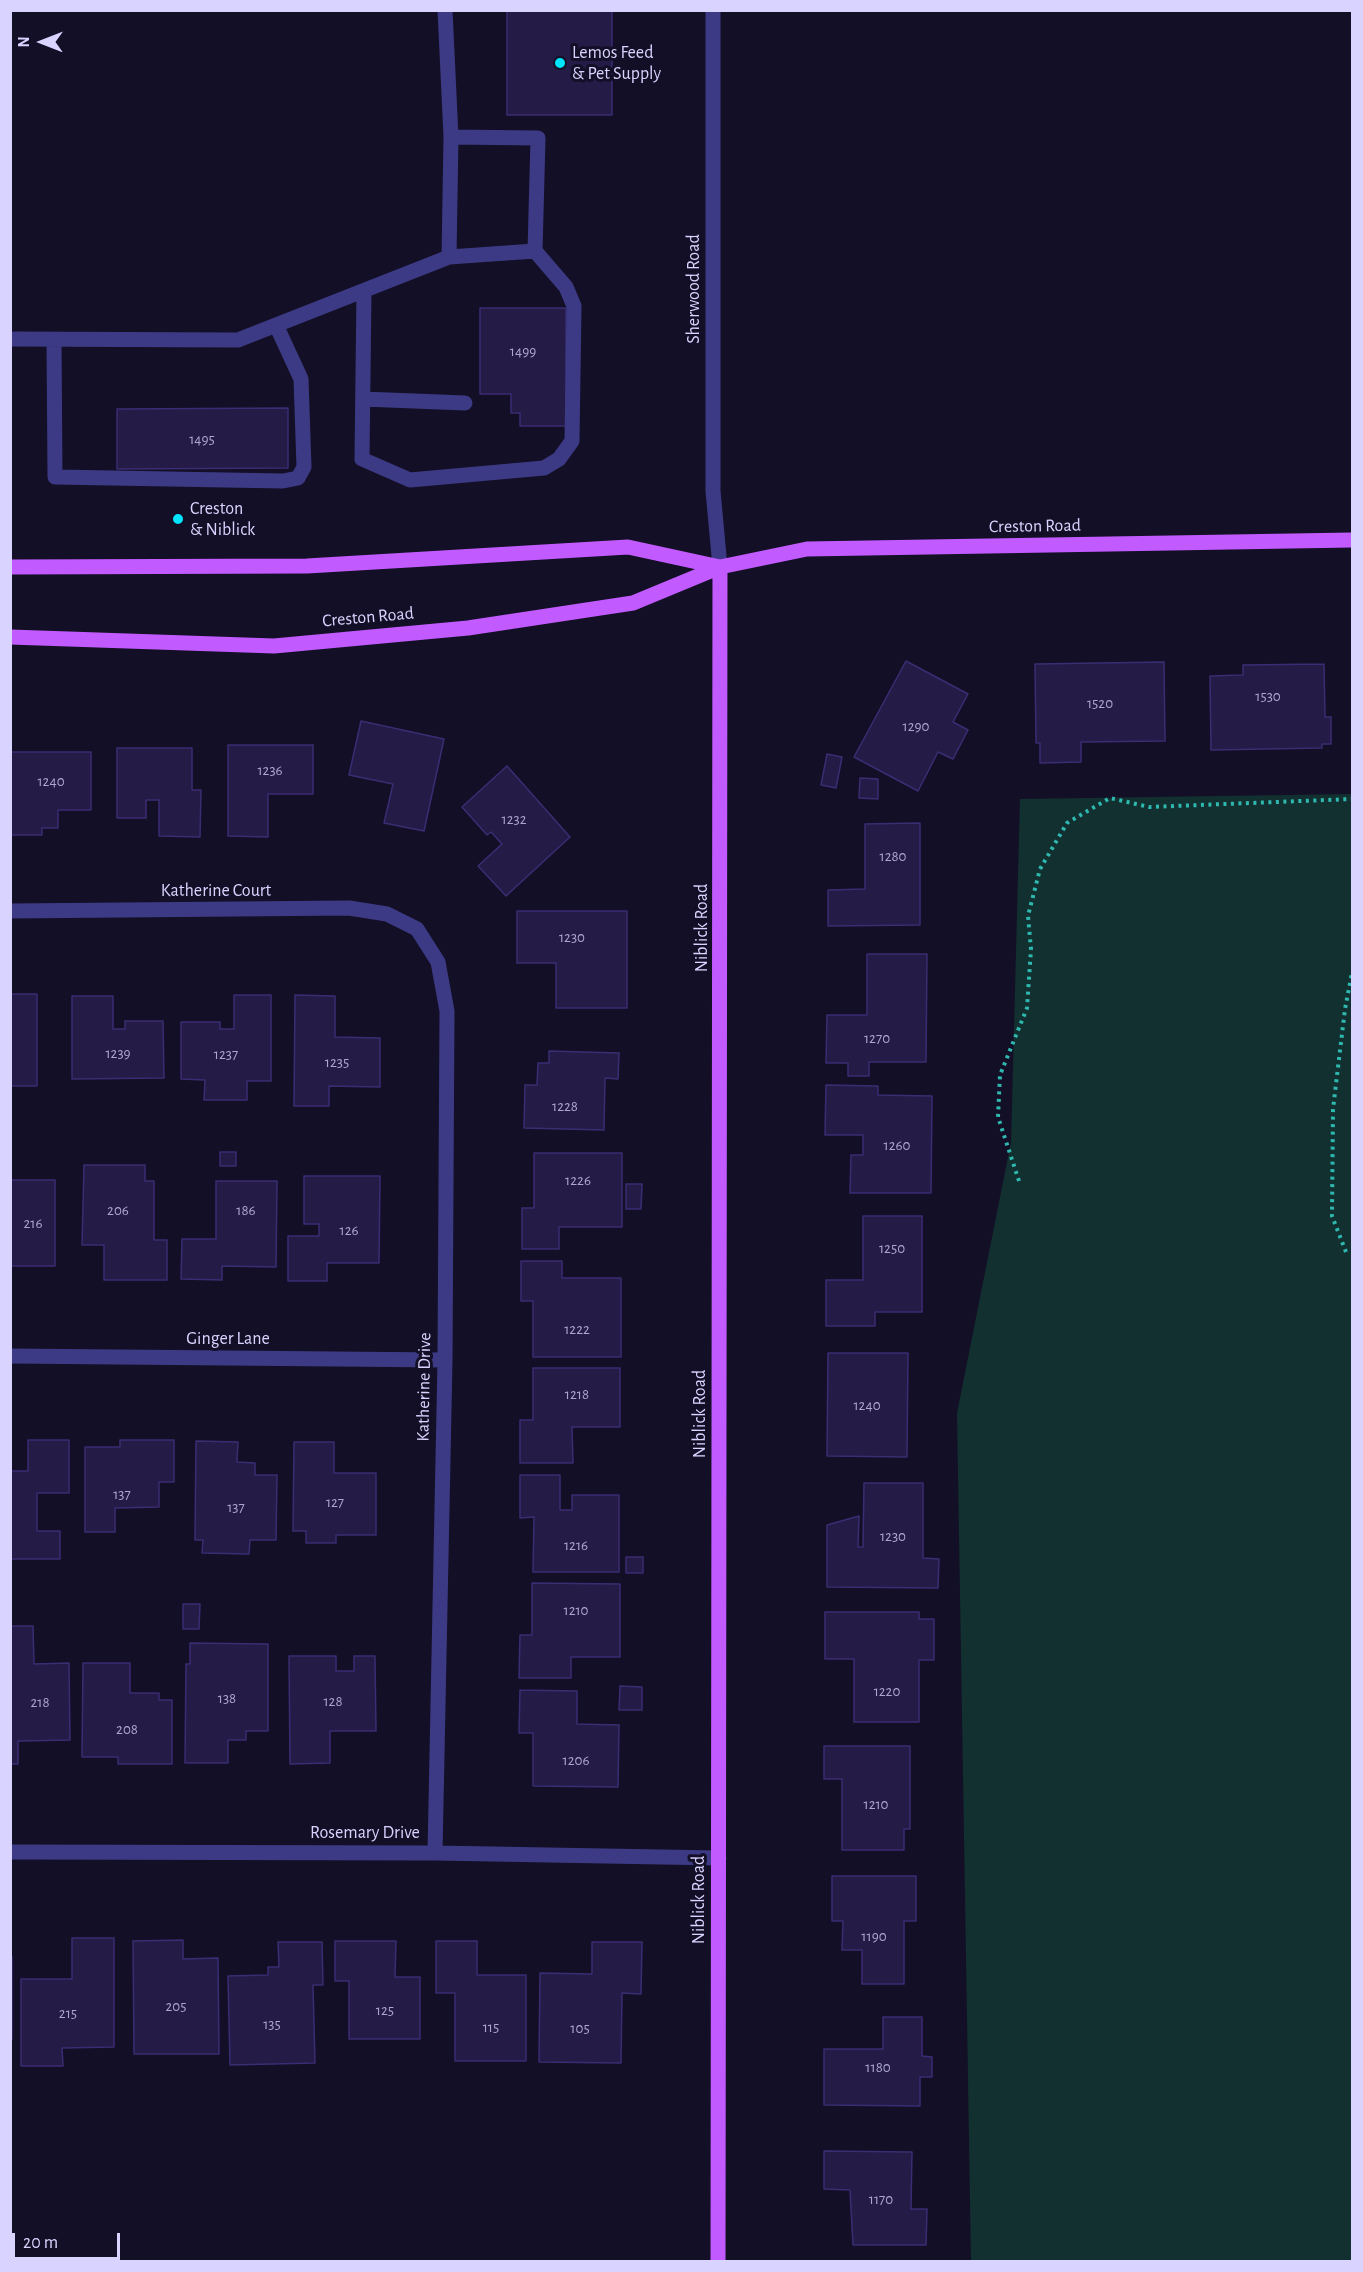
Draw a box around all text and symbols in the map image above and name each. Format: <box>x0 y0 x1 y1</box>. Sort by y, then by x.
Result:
north arrow <box>12 12 72 72</box>
text: N <box>16 36 32 48</box>
place label: Lemos Feed & Pet Supply <box>572 42 661 84</box>
marker: Lemos Feed & Pet Supply <box>553 56 567 70</box>
street label: Sherwood Road <box>683 234 705 344</box>
house number: 1499 <box>510 342 536 360</box>
house number: 1495 <box>189 430 215 448</box>
place label: Creston & Niblick <box>190 498 255 540</box>
marker: Creston & Niblick <box>171 512 185 526</box>
street label: Creston Road <box>989 514 1081 538</box>
street label: Creston Road <box>321 602 415 632</box>
house number: 1530 <box>1255 687 1281 705</box>
house number: 1520 <box>1087 694 1113 712</box>
house number: 1290 <box>903 717 929 735</box>
house number: 1236 <box>257 761 283 779</box>
house number: 1240 <box>37 772 65 790</box>
house number: 1232 <box>502 810 526 828</box>
house number: 1280 <box>879 847 907 865</box>
street label: Katherine Court <box>161 880 271 902</box>
street label: Niblick Road <box>691 884 713 972</box>
house number: 1230 <box>559 928 585 946</box>
house number: 1270 <box>864 1029 890 1047</box>
house number: 1239 <box>105 1044 131 1062</box>
house number: 1237 <box>214 1045 238 1063</box>
house number: 1235 <box>325 1053 349 1071</box>
house number: 1228 <box>552 1097 578 1115</box>
house number: 1260 <box>884 1136 910 1154</box>
house number: 1226 <box>565 1171 591 1189</box>
house number: 206 <box>107 1201 129 1219</box>
house number: 186 <box>236 1201 256 1219</box>
house number: 216 <box>23 1214 43 1232</box>
house number: 126 <box>339 1221 359 1239</box>
house number: 1250 <box>879 1239 905 1257</box>
house number: 1222 <box>564 1320 590 1338</box>
street label: Ginger Lane <box>186 1328 270 1350</box>
street label: Katherine Drive <box>412 1332 436 1442</box>
street label: Niblick Road <box>689 1370 711 1458</box>
house number: 1218 <box>565 1385 589 1403</box>
house number: 1240 <box>853 1396 881 1414</box>
house number: 137 <box>113 1485 131 1503</box>
house number: 127 <box>326 1493 344 1511</box>
house number: 137 <box>227 1498 245 1516</box>
house number: 1230 <box>880 1527 906 1545</box>
house number: 1216 <box>564 1536 588 1554</box>
house number: 1210 <box>563 1601 589 1619</box>
house number: 1220 <box>874 1682 900 1700</box>
house number: 138 <box>218 1689 236 1707</box>
house number: 128 <box>323 1692 343 1710</box>
house number: 218 <box>30 1693 50 1711</box>
house number: 208 <box>116 1720 138 1738</box>
house number: 1206 <box>563 1751 589 1769</box>
house number: 1210 <box>863 1795 889 1813</box>
street label: Rosemary Drive <box>310 1822 420 1844</box>
street label: Niblick Road <box>688 1856 710 1944</box>
house number: 1190 <box>861 1927 887 1945</box>
house number: 205 <box>165 1997 187 2015</box>
house number: 125 <box>376 2001 394 2019</box>
house number: 215 <box>59 2004 77 2022</box>
house number: 135 <box>263 2015 281 2033</box>
house number: 115 <box>483 2018 499 2036</box>
house number: 105 <box>570 2019 590 2037</box>
house number: 1180 <box>865 2058 891 2076</box>
house number: 1170 <box>869 2190 893 2208</box>
scale bar <box>15 2221 123 2259</box>
text: 20 m <box>23 2234 58 2252</box>

